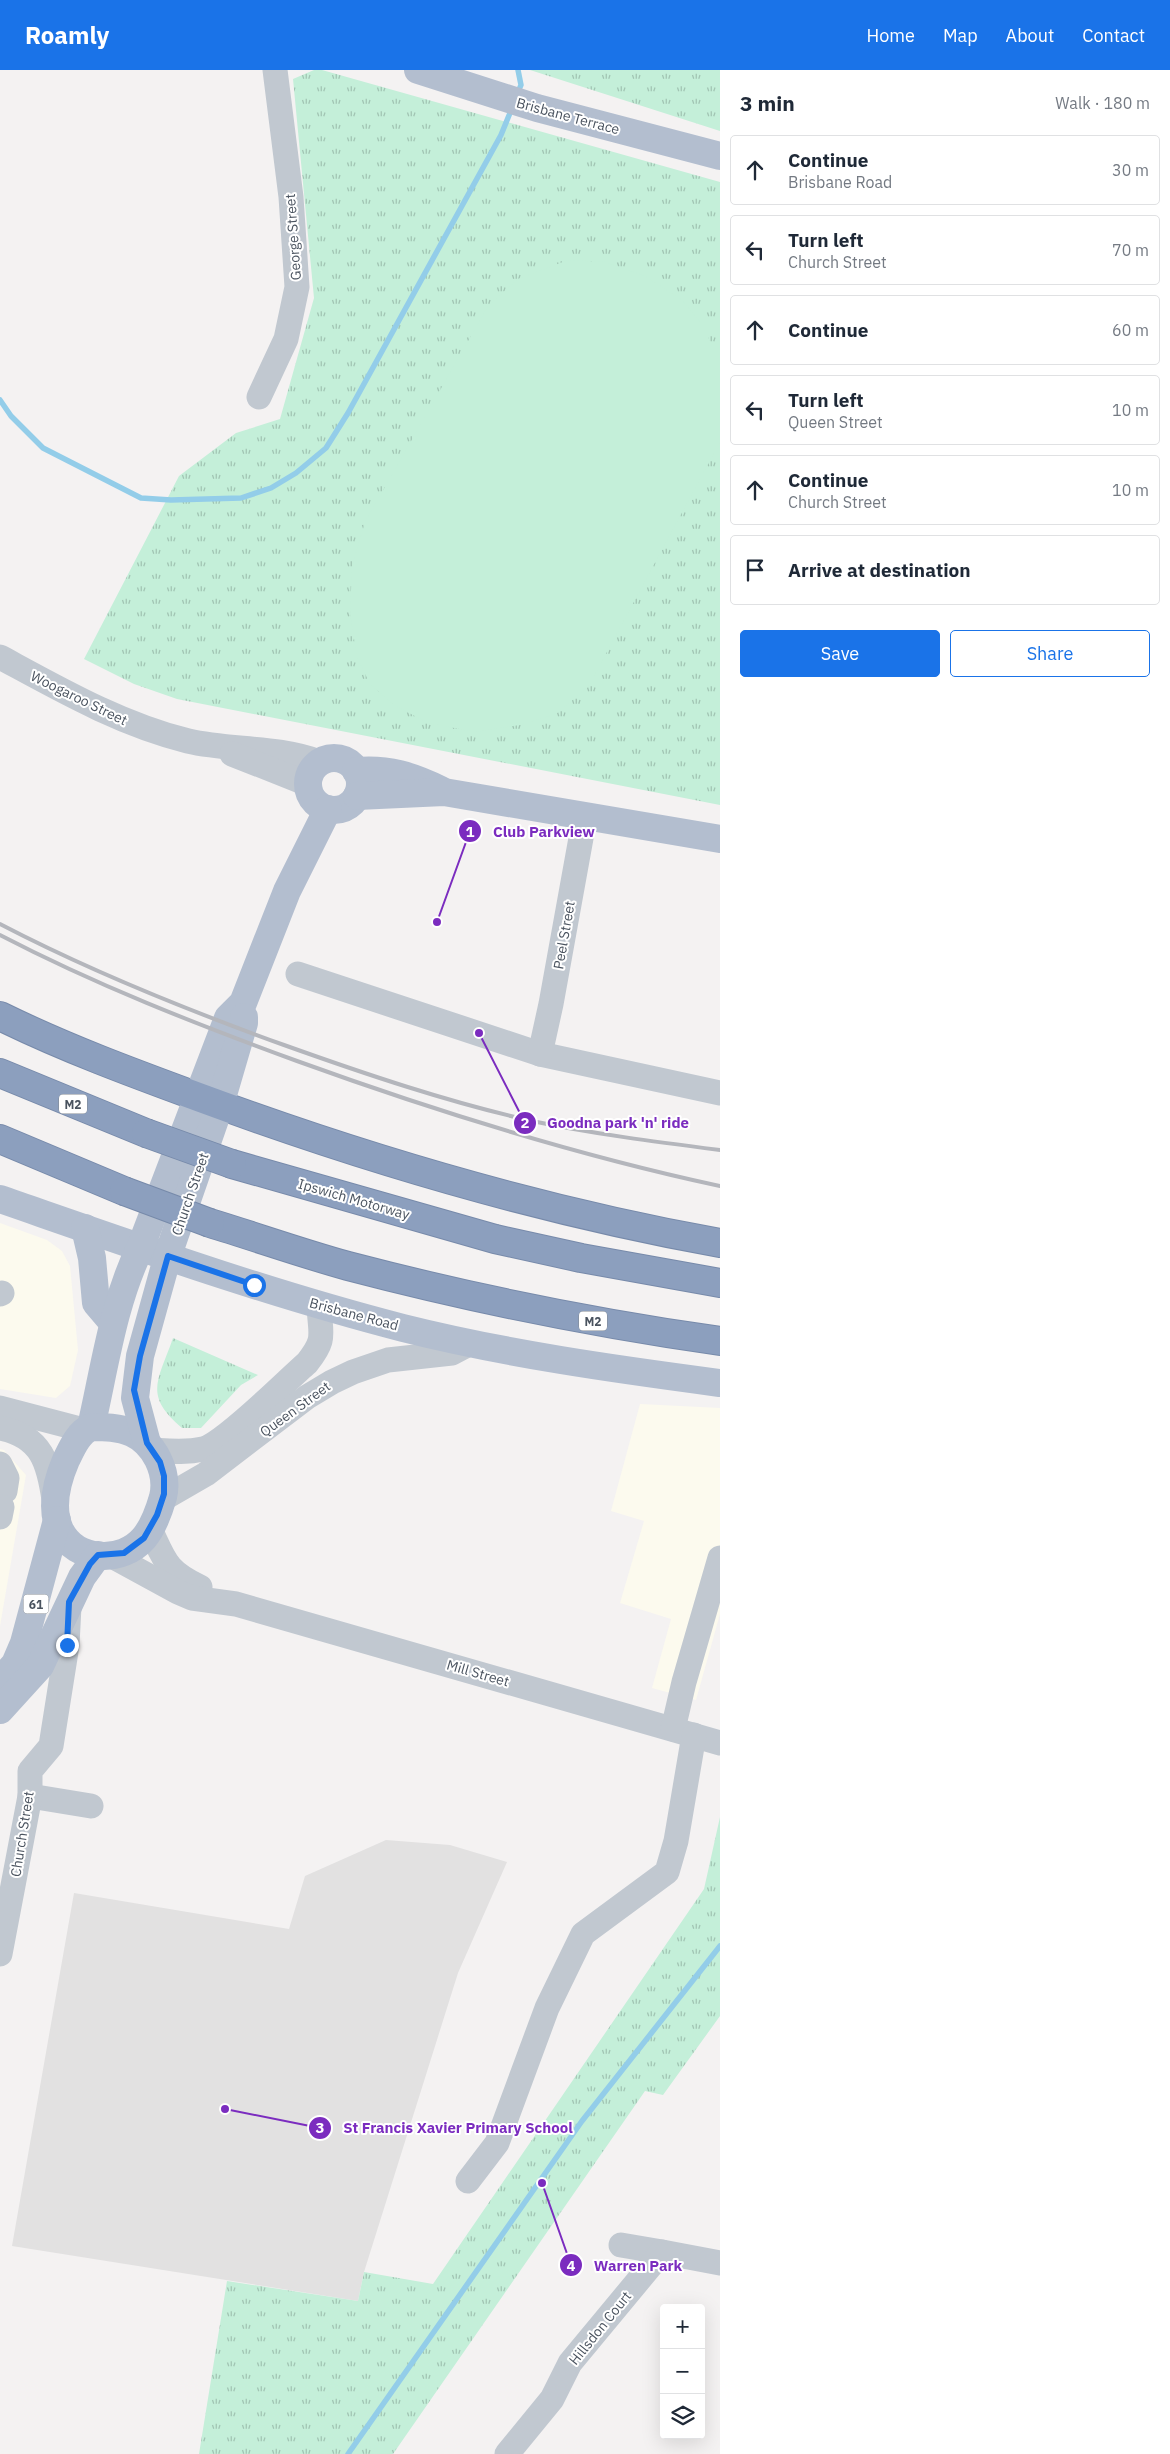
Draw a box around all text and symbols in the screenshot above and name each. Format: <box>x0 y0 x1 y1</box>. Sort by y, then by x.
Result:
text: Roamly <box>25 19 109 51</box>
text: Home <box>867 24 915 47</box>
text: Map <box>943 24 978 47</box>
text: About <box>1006 24 1054 47</box>
text: Contact <box>1082 24 1145 47</box>
text: 3 min <box>740 89 795 117</box>
text: Walk · 180 m <box>1055 93 1150 113</box>
street label: Brisbane Terrace <box>514 94 622 139</box>
text: Continue <box>788 148 868 172</box>
icon: ahead <box>741 156 769 184</box>
text: 30 m <box>1112 160 1149 180</box>
text: Brisbane Road <box>788 172 892 192</box>
street label: George Street <box>281 193 305 281</box>
text: Turn left <box>788 228 864 252</box>
icon: left <box>741 236 769 264</box>
text: 70 m <box>1112 240 1149 260</box>
text: Church Street <box>788 252 887 272</box>
icon: ahead <box>741 316 769 344</box>
text: Continue <box>788 318 868 342</box>
text: 60 m <box>1112 320 1149 340</box>
text: Turn left <box>788 388 864 412</box>
icon: left <box>741 396 769 424</box>
text: 10 m <box>1112 400 1149 420</box>
text: Queen Street <box>788 412 883 432</box>
text: Continue <box>788 468 868 492</box>
icon: ahead <box>741 476 769 504</box>
text: 10 m <box>1112 480 1149 500</box>
text: Church Street <box>788 492 887 512</box>
icon: arrive <box>741 556 769 584</box>
text: Arrive at destination <box>788 558 971 582</box>
button: Save <box>740 630 940 677</box>
button: Share <box>950 630 1150 677</box>
street label: Woogaroo Street <box>28 667 130 729</box>
callout: Club Parkview <box>458 816 605 846</box>
text: 1 <box>465 822 475 841</box>
text: Club Parkview <box>493 822 595 841</box>
street label: Peel Street <box>549 899 579 971</box>
road number: M2 <box>59 1094 87 1114</box>
callout: Goodna park 'n' ride <box>512 1108 699 1138</box>
text: 2 <box>520 1113 530 1132</box>
text: Goodna park 'n' ride <box>547 1113 689 1132</box>
street label: Church Street <box>167 1150 213 1238</box>
street label: Ipswich Motorway <box>296 1174 412 1224</box>
route start <box>243 1274 266 1297</box>
street label: Brisbane Road <box>308 1293 400 1335</box>
road number: M2 <box>579 1312 607 1330</box>
street label: Queen Street <box>256 1377 334 1441</box>
road number: 61 <box>24 1595 48 1614</box>
route end <box>56 1634 79 1657</box>
street label: Mill Street <box>445 1656 511 1691</box>
street label: Church Street <box>6 1790 38 1878</box>
callout: St Francis Xavier Primary School <box>308 2113 582 2143</box>
text: 3 <box>315 2118 325 2137</box>
text: St Francis Xavier Primary School <box>343 2118 573 2137</box>
callout: Warren Park <box>558 2250 692 2280</box>
text: 4 <box>566 2256 576 2275</box>
text: Warren Park <box>594 2256 683 2275</box>
street label: Hillsdon Court <box>565 2287 635 2368</box>
map controls <box>660 2304 705 2439</box>
button: + <box>660 2304 705 2349</box>
button: − <box>660 2349 705 2394</box>
button: layers <box>660 2394 705 2439</box>

